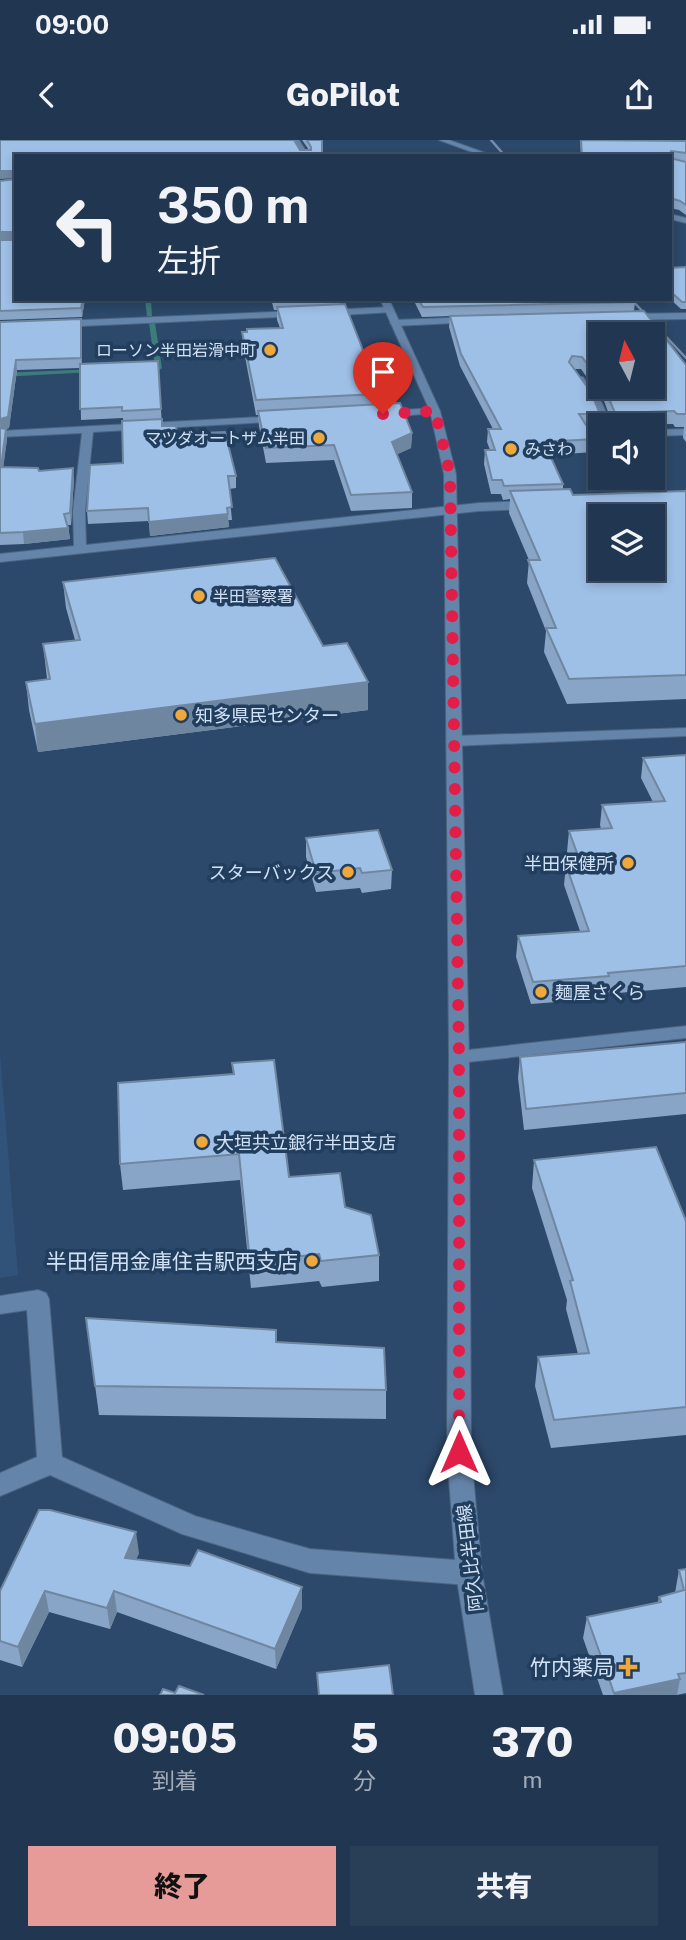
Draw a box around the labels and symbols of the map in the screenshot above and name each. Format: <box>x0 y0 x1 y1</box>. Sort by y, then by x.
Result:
north arrow <box>588 322 665 399</box>
place label: ローソン半田岩滑中町 <box>96 341 256 360</box>
marker: ローソン半田岩滑中町 <box>262 342 278 358</box>
pin <box>353 342 413 414</box>
place label: マツダオートザム半田 <box>145 429 305 448</box>
marker: マツダオートザム半田 <box>311 430 327 446</box>
place label: みさわ <box>525 440 573 459</box>
marker: みさわ <box>503 441 519 457</box>
place label: 半田警察署 <box>213 587 293 606</box>
marker: 半田警察署 <box>191 588 207 604</box>
place label: 知多県民センター <box>195 705 339 726</box>
marker: 知多県民センター <box>173 707 189 723</box>
place label: 半田保健所 <box>524 853 614 874</box>
marker: 半田保健所 <box>620 855 636 871</box>
place label: スターバックス <box>209 862 334 883</box>
marker: スターバックス <box>340 864 356 880</box>
place label: 麺屋さくら <box>555 982 645 1003</box>
marker: 麺屋さくら <box>533 984 549 1000</box>
place label: 大垣共立銀行半田支店 <box>216 1132 396 1153</box>
marker: 大垣共立銀行半田支店 <box>194 1134 210 1150</box>
place label: 半田信用金庫住吉駅西支店 <box>46 1249 298 1274</box>
marker: 半田信用金庫住吉駅西支店 <box>304 1253 320 1269</box>
position arrow <box>422 1415 496 1489</box>
street label: 阿久比半田線 <box>453 1503 487 1613</box>
place label: 竹内薬局 <box>530 1655 614 1680</box>
marker: 竹内薬局 <box>620 1659 636 1675</box>

